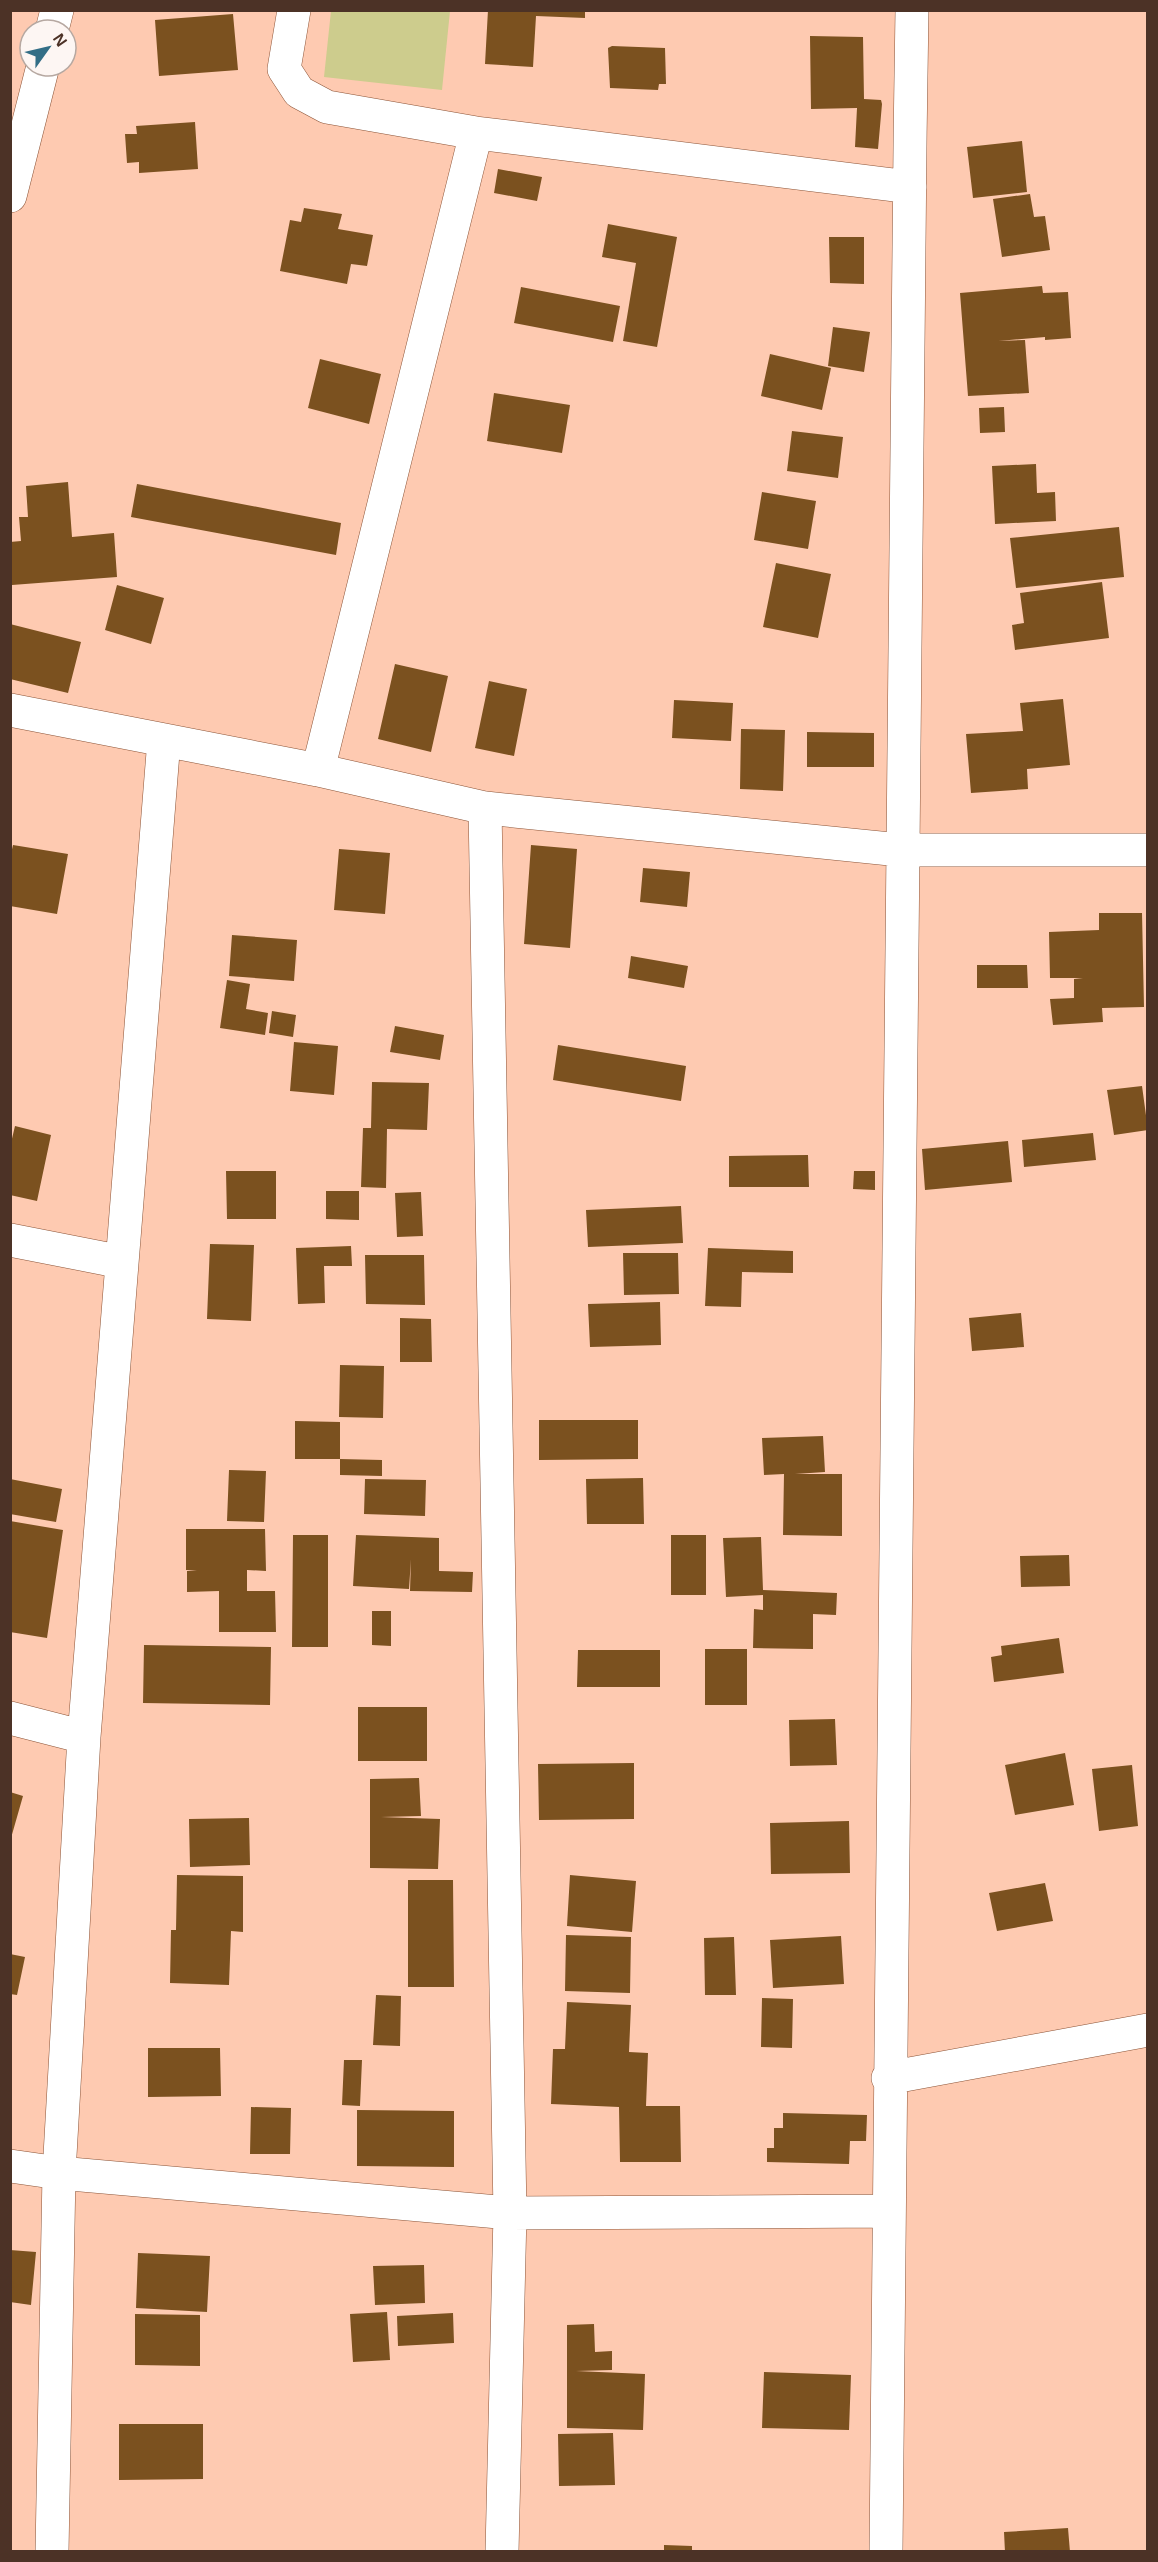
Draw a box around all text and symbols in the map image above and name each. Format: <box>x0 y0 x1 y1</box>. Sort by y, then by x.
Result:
north arrow <box>18 18 78 78</box>
text: N <box>50 30 70 49</box>

